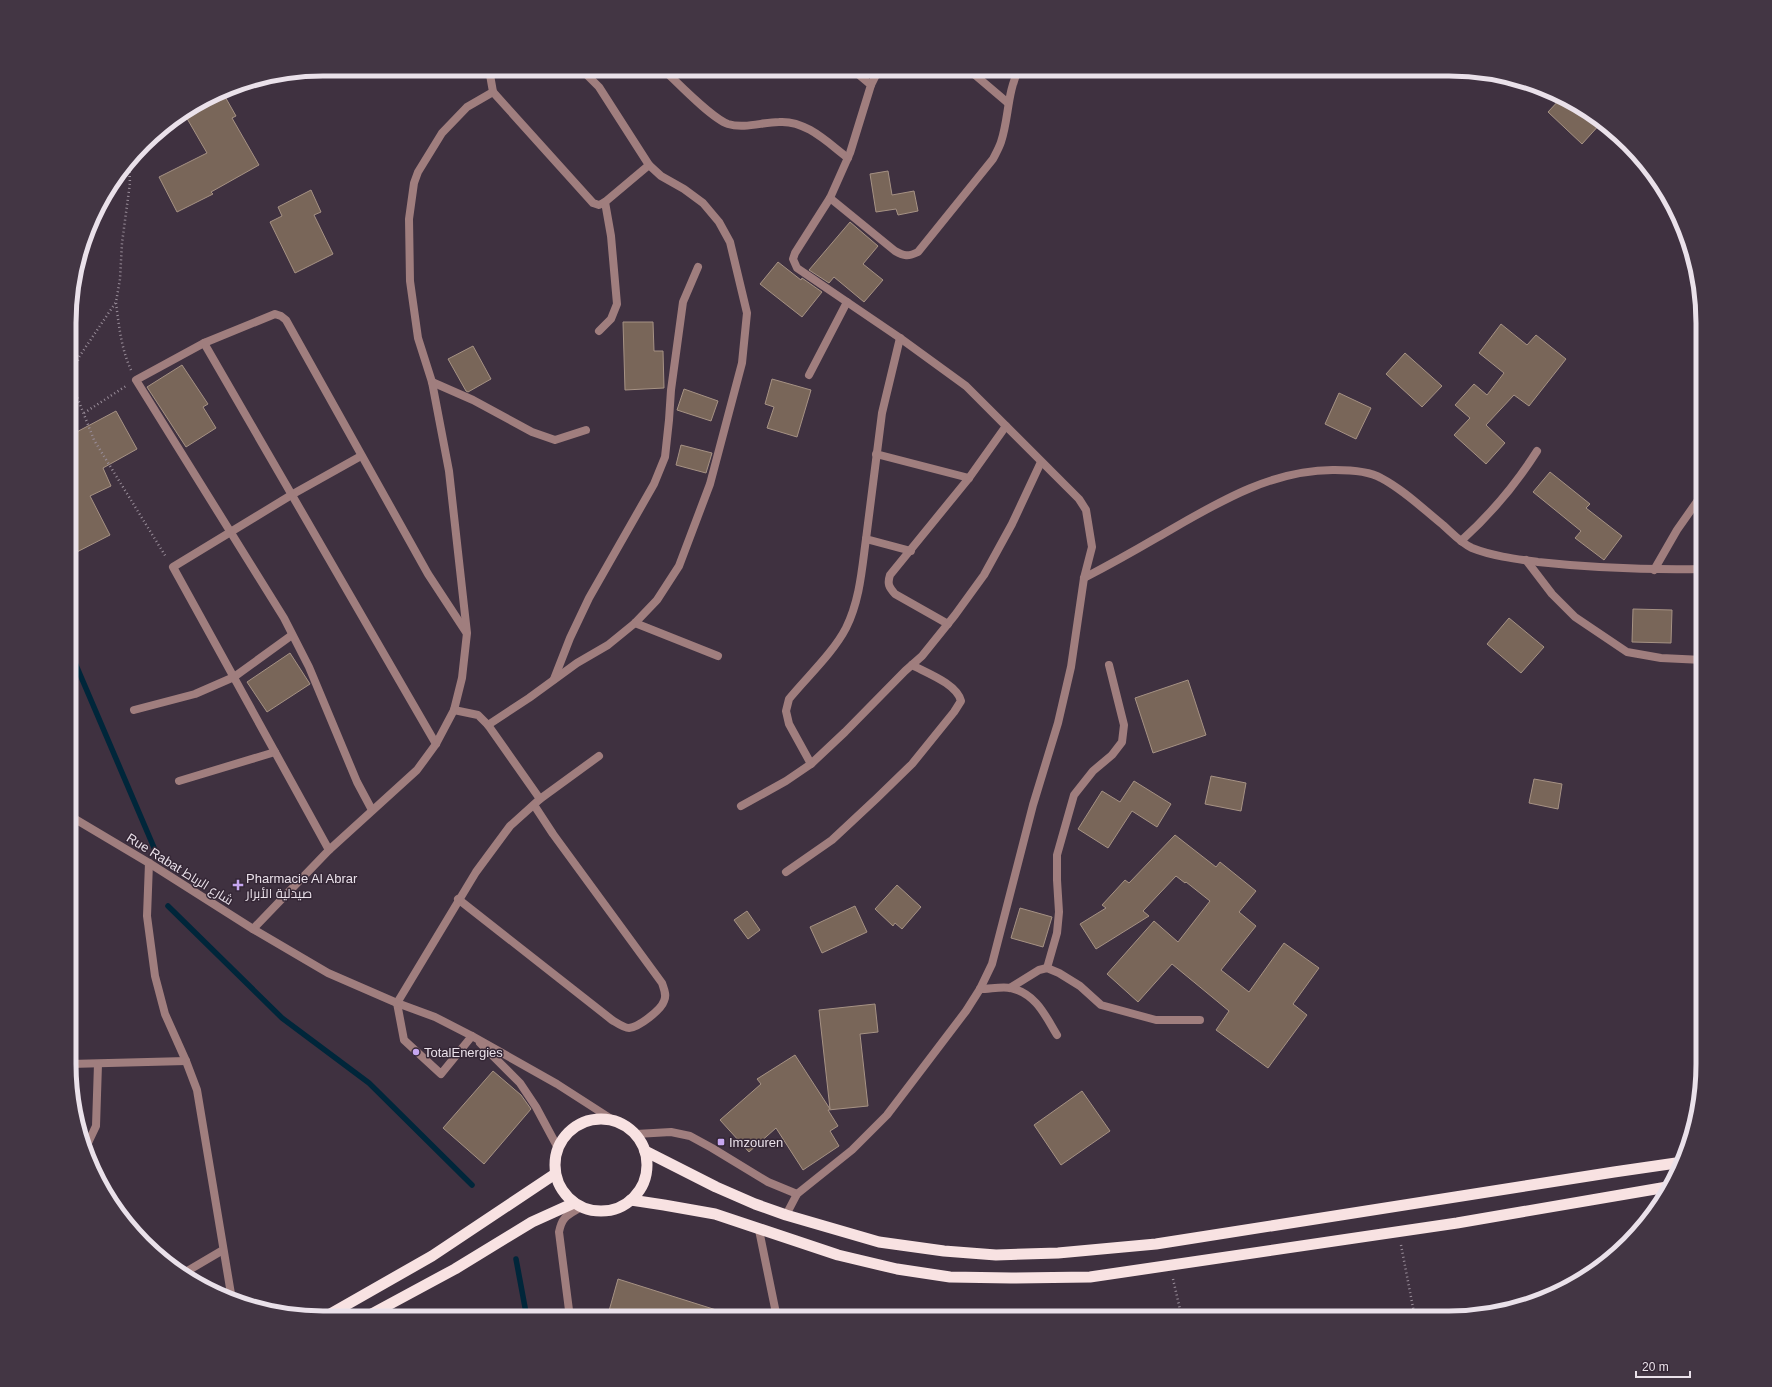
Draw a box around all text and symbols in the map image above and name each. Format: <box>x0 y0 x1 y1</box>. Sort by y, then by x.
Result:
street label: Rue Rabat شارع الرباط <box>123 830 236 909</box>
place label: Pharmacie Al Abrar صيدلية الأبرار <box>245 871 358 901</box>
marker: Pharmacie Al Abrar صيدلية الأبرار <box>233 880 243 890</box>
place label: TotalEnergies <box>424 1045 503 1060</box>
marker: TotalEnergies <box>411 1047 421 1057</box>
place label: Imzouren <box>729 1135 783 1150</box>
marker: Imzouren <box>716 1137 726 1147</box>
scale bar <box>1636 1353 1690 1379</box>
text: 20 m <box>1642 1360 1669 1374</box>

